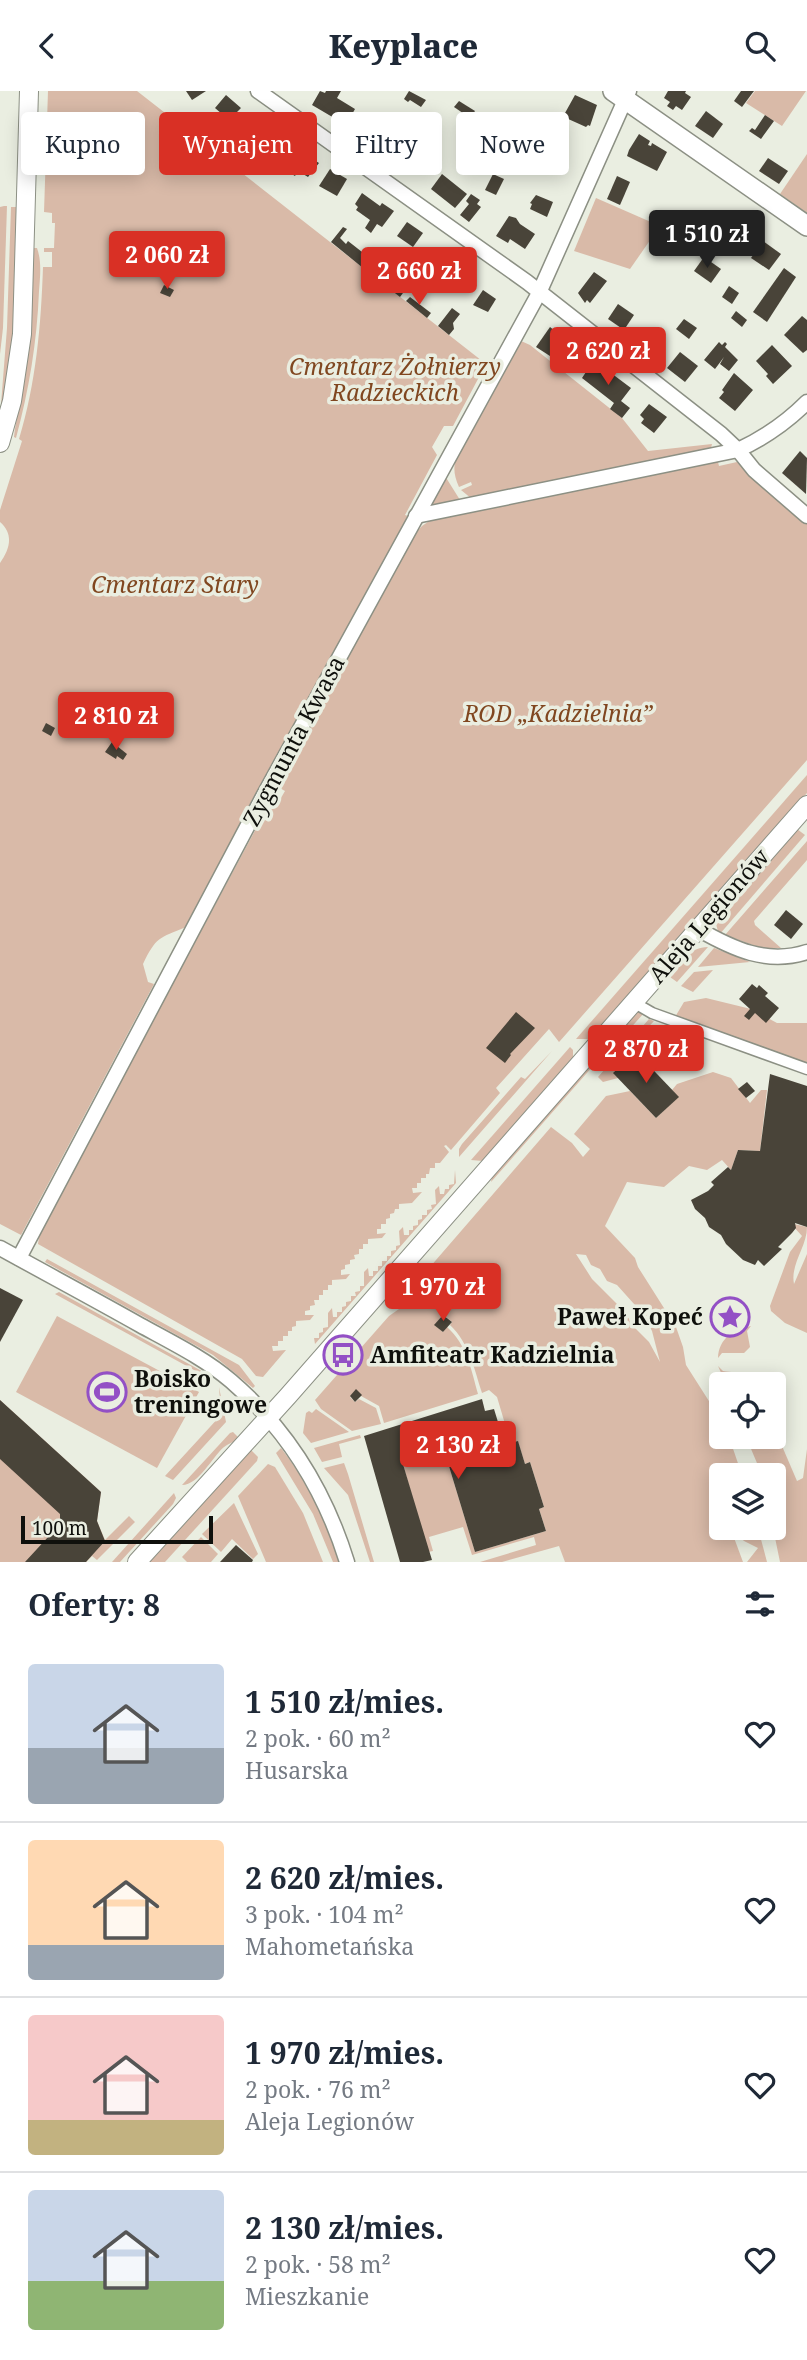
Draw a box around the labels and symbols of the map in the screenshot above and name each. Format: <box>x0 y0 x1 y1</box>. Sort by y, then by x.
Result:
pin: 1 510 zł <box>635 211 779 270</box>
pin: 2 060 zł <box>95 231 239 291</box>
pin: 2 660 zł <box>347 247 491 307</box>
pin: 2 620 zł <box>536 327 680 387</box>
park label: Cmentarz Żołnierzy Radzieckich <box>289 350 501 408</box>
park label: Cmentarz Stary <box>91 568 259 600</box>
street label: Zygmunta Kwasa <box>235 650 352 831</box>
pin: 2 810 zł <box>44 693 188 752</box>
park label: ROD „Kadzielnia” <box>462 697 653 729</box>
street label: Aleja Legionów <box>641 841 776 990</box>
pin: 2 870 zł <box>574 1025 718 1085</box>
pin: 1 970 zł <box>371 1263 515 1323</box>
place icon: Paweł Kopeć <box>709 1296 751 1338</box>
place label: Paweł Kopeć <box>557 1300 703 1332</box>
bus stop icon: Amfiteatr Kadzielnia <box>322 1334 364 1376</box>
place label: Amfiteatr Kadzielnia <box>370 1338 615 1370</box>
place label: Boisko treningowe <box>134 1362 267 1420</box>
sports icon: Boisko treningowe <box>86 1371 128 1413</box>
pin: 2 130 zł <box>386 1421 530 1481</box>
scale bar <box>21 1513 214 1545</box>

